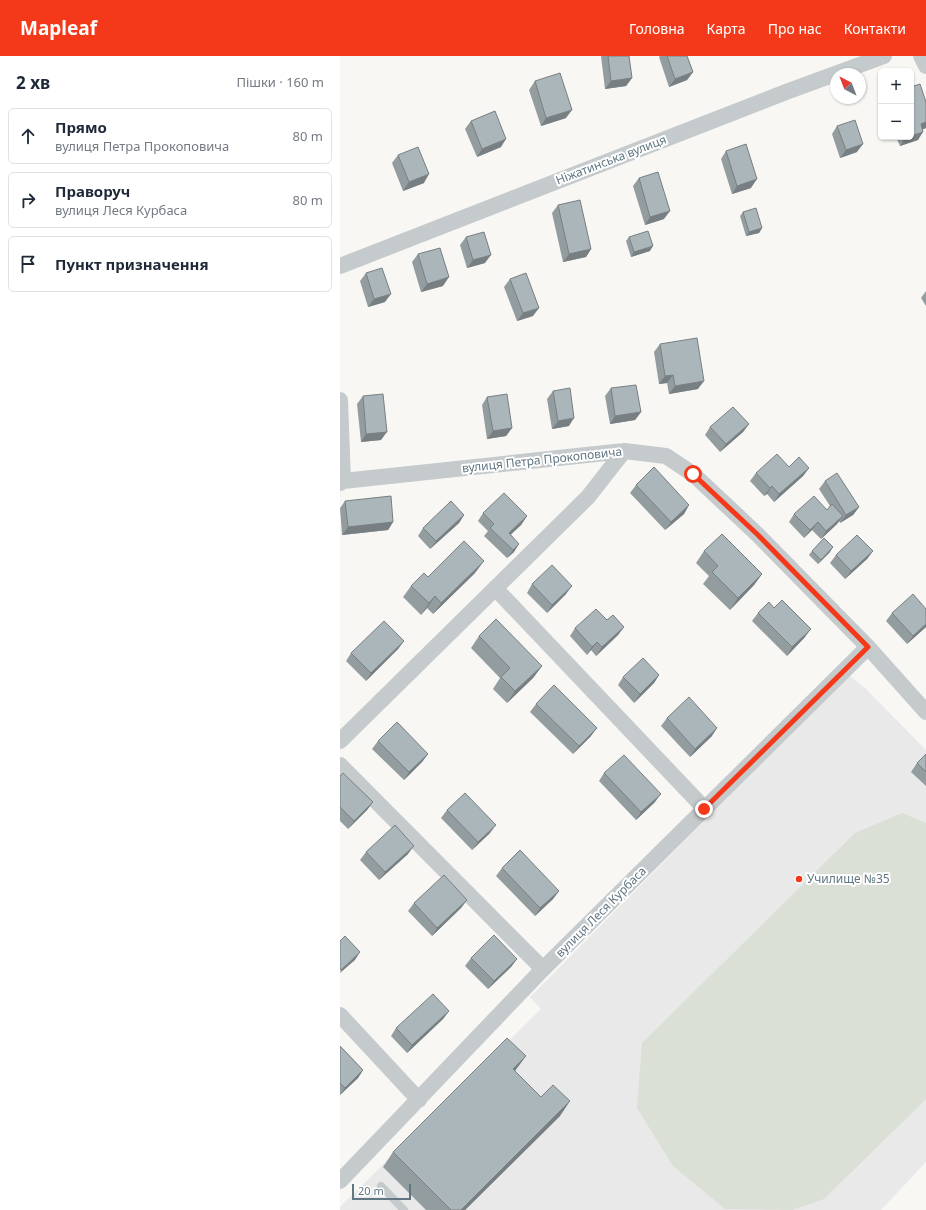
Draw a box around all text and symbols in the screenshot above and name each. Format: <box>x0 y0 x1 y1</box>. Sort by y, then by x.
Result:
text: Mapleaf <box>20 15 97 41</box>
text: Головна <box>629 19 685 38</box>
text: Карта <box>707 19 746 38</box>
text: Про нас <box>768 19 822 38</box>
text: Контакти <box>844 19 906 38</box>
north arrow <box>830 68 866 104</box>
map controls <box>878 68 914 140</box>
button: + <box>878 68 914 104</box>
text: 2 хв <box>16 71 50 94</box>
text: Пішки · 160 m <box>236 73 324 91</box>
button: − <box>878 104 914 140</box>
text: Прямо <box>55 117 107 137</box>
icon: ahead <box>17 125 39 147</box>
text: 80 m <box>293 127 323 145</box>
street label: Ніжатинська вулиця <box>553 131 669 188</box>
text: вулиця Петра Прокоповича <box>55 137 229 155</box>
text: Праворуч <box>55 181 130 201</box>
icon: right <box>17 189 39 211</box>
text: 80 m <box>293 191 323 209</box>
text: вулиця Леся Курбаса <box>55 201 187 219</box>
icon: arrive <box>17 253 39 275</box>
text: Пункт призначення <box>55 254 209 274</box>
street label: вулиця Петра Прокоповича <box>461 443 623 476</box>
route start <box>684 465 702 483</box>
route end <box>695 800 713 818</box>
street label: вулиця Леся Курбаса <box>551 862 650 961</box>
place label: Училище №35 <box>807 870 890 887</box>
marker: Училище №35 <box>794 874 804 884</box>
scale bar <box>352 1182 411 1201</box>
text: 20 m <box>358 1183 384 1198</box>

